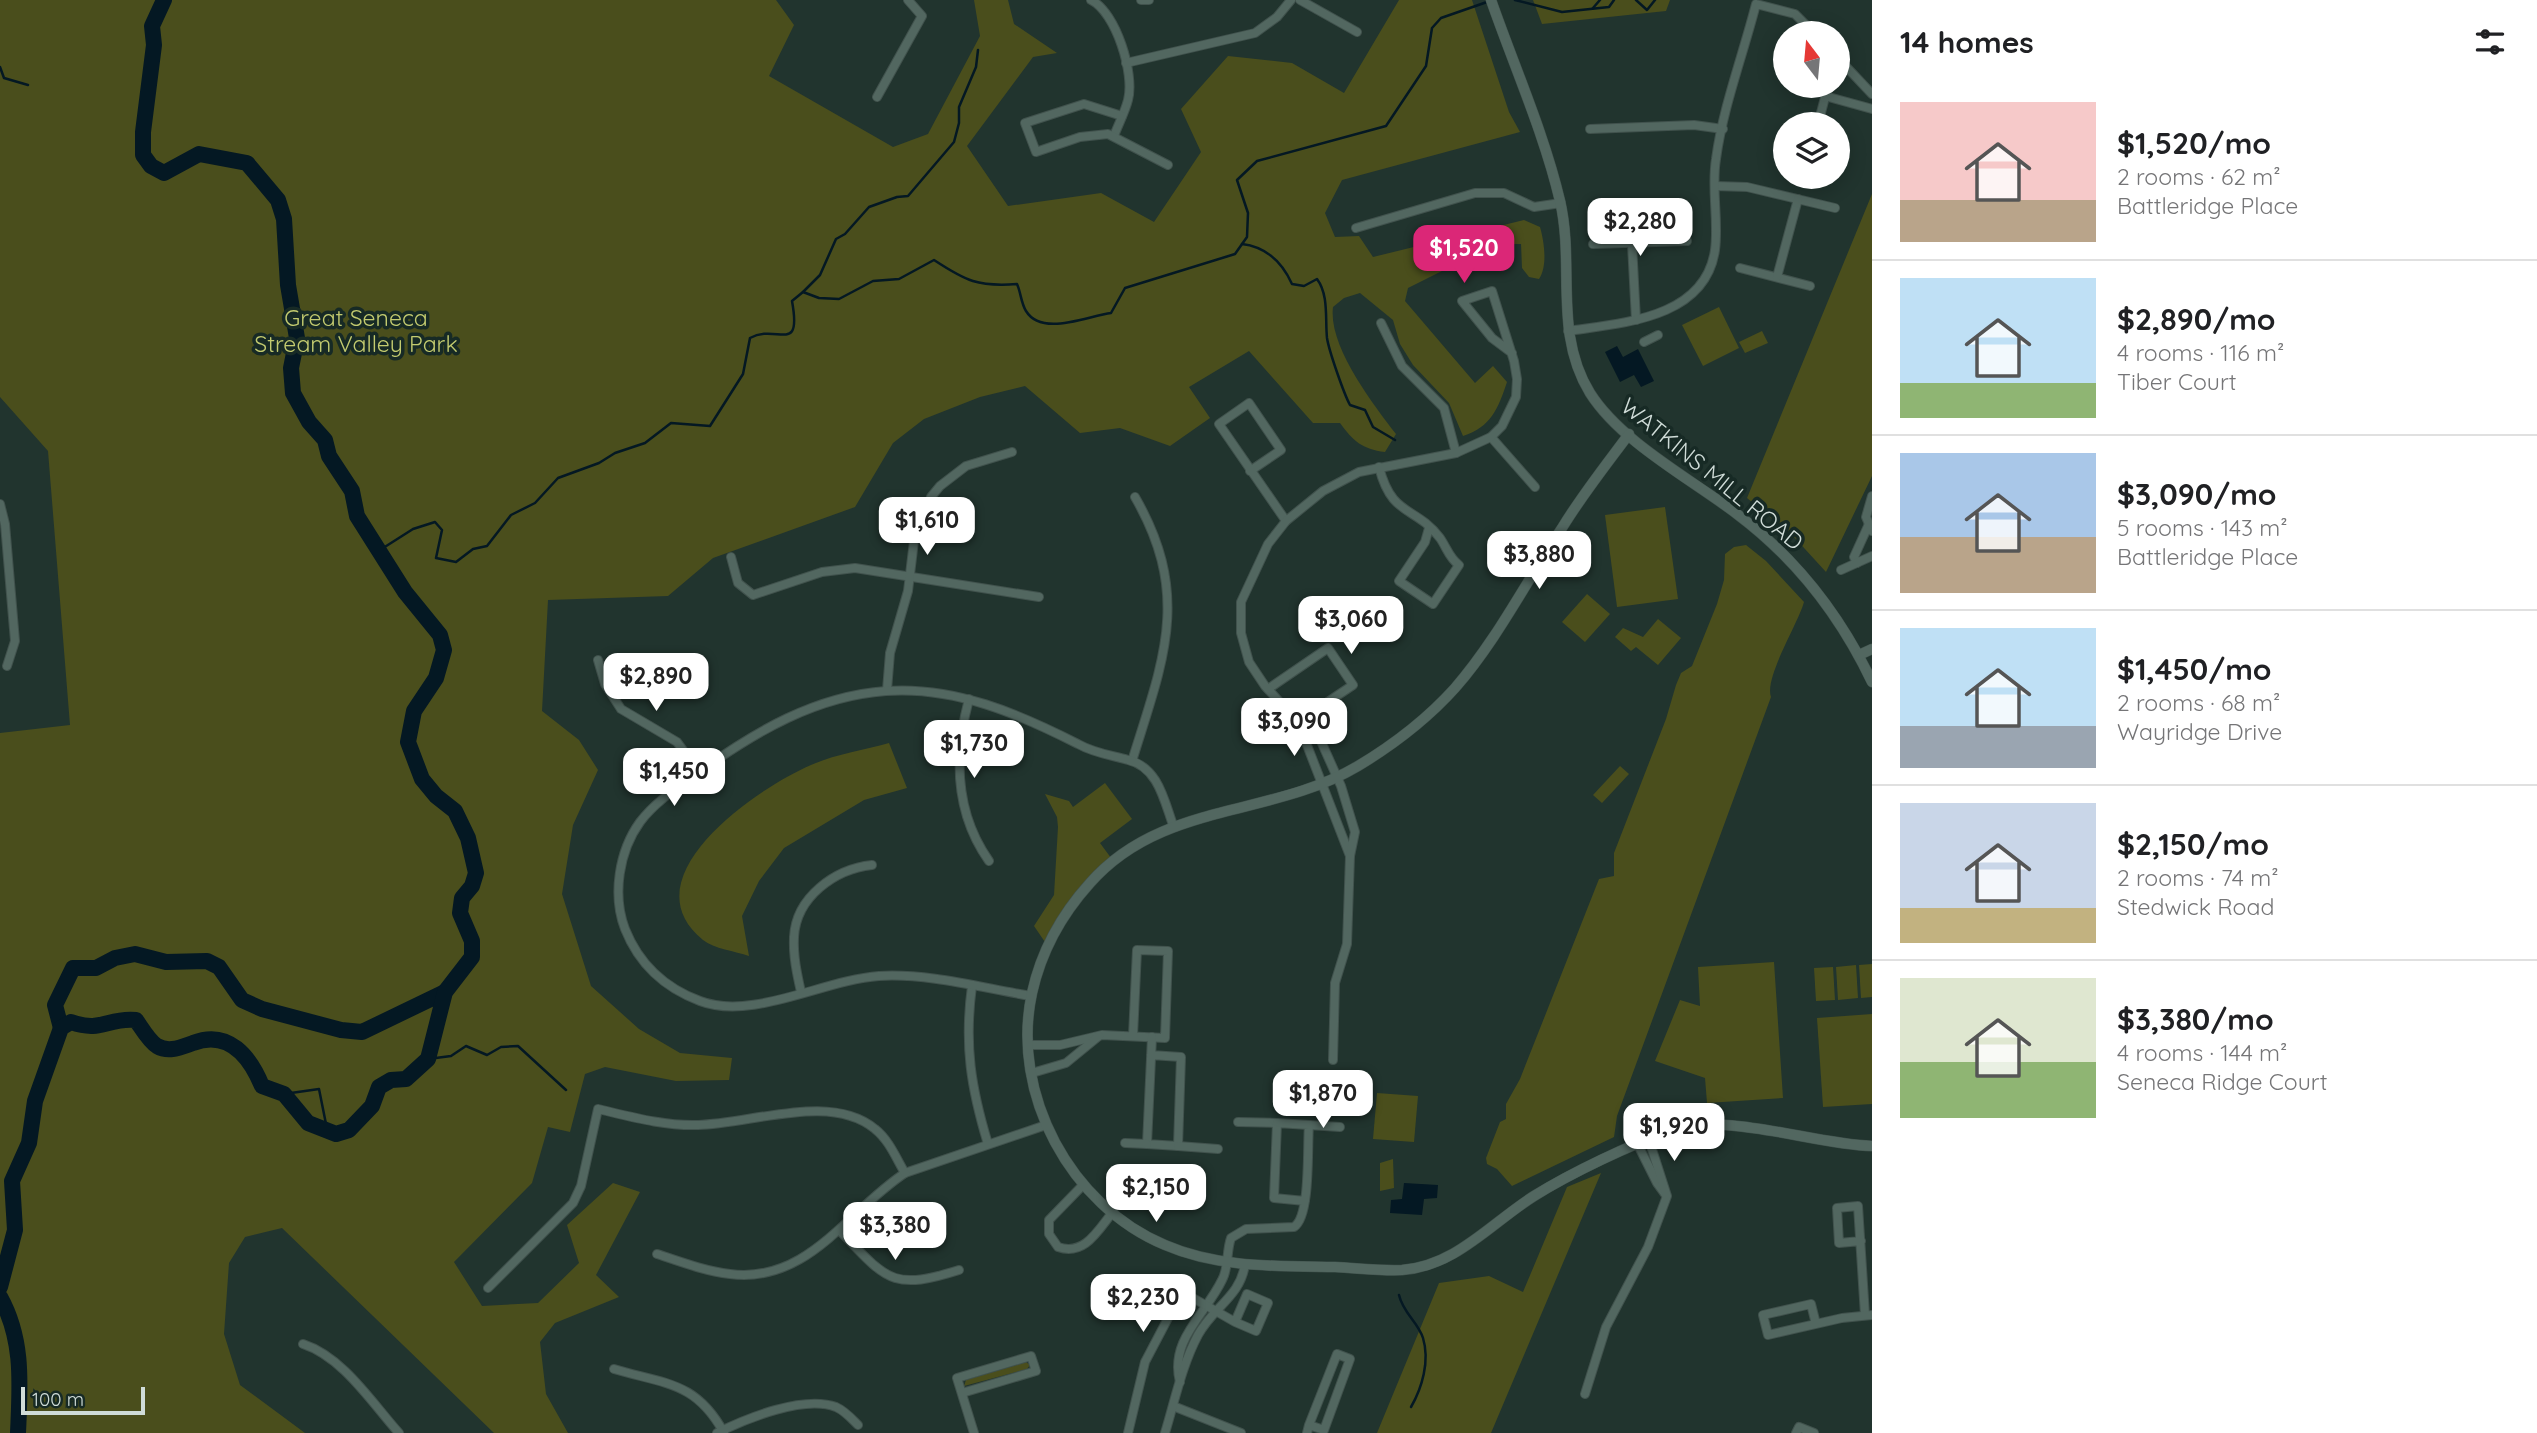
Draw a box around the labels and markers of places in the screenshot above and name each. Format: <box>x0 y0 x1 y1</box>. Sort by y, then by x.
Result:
pin: $2,280 <box>1583 198 1697 258</box>
pin: $1,520 <box>1407 226 1521 285</box>
pin: $1,610 <box>870 498 984 557</box>
pin: $3,880 <box>1482 532 1596 591</box>
pin: $3,060 <box>1294 596 1408 656</box>
pin: $2,890 <box>599 654 713 713</box>
pin: $3,090 <box>1237 698 1351 758</box>
pin: $1,730 <box>917 720 1031 780</box>
pin: $1,450 <box>617 748 731 808</box>
pin: $1,870 <box>1266 1070 1380 1130</box>
pin: $1,920 <box>1617 1104 1731 1163</box>
pin: $2,150 <box>1099 1164 1213 1224</box>
pin: $3,380 <box>838 1202 952 1262</box>
pin: $2,230 <box>1086 1274 1200 1334</box>

